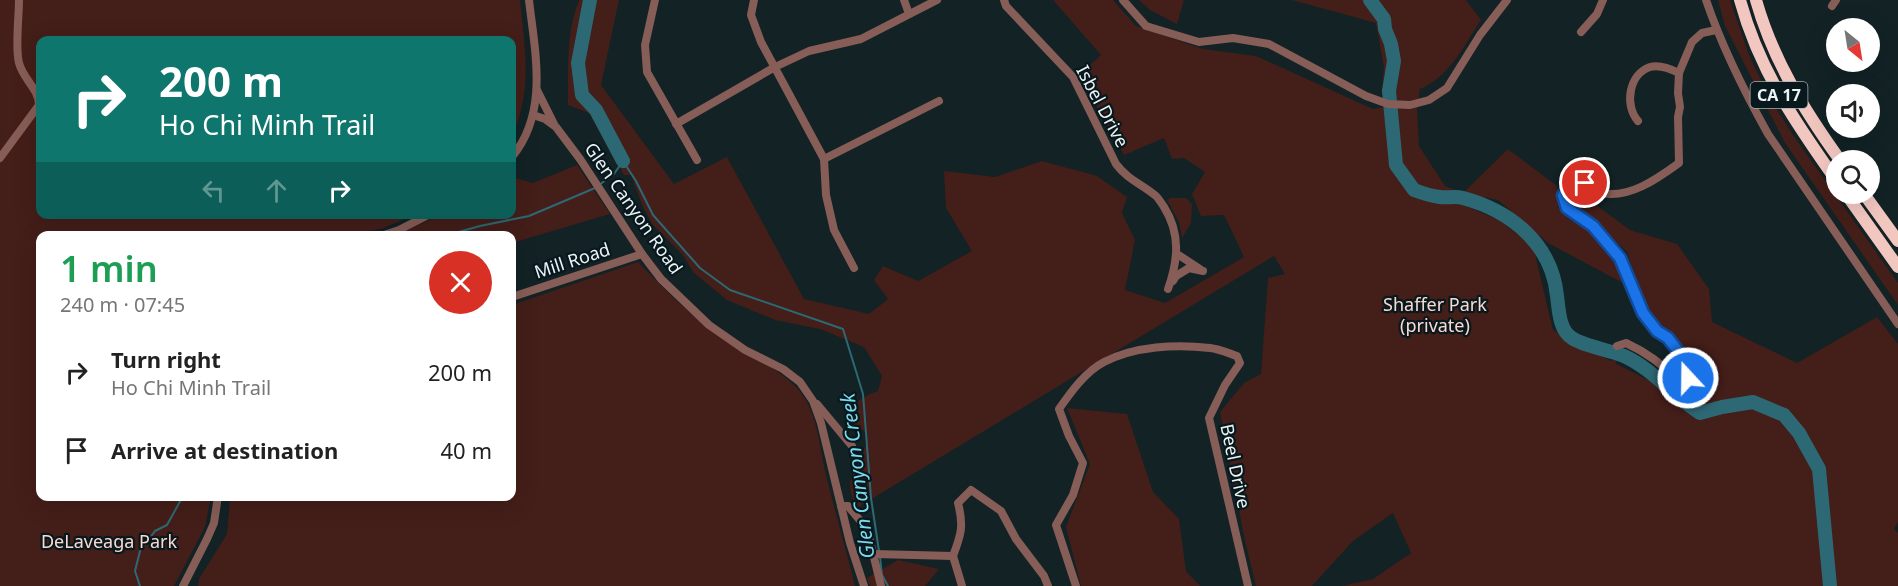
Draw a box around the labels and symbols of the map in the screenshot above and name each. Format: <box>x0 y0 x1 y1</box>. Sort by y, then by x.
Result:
north arrow <box>1826 18 1880 72</box>
street label: Isbel Drive <box>1071 61 1135 151</box>
road number: CA 17 <box>1750 82 1808 108</box>
street label: Glen Canyon Road <box>580 137 688 279</box>
pin <box>1559 157 1610 208</box>
street label: Mill Road <box>531 237 613 283</box>
park label: Shaffer Park (private) <box>1383 292 1487 337</box>
position arrow <box>1656 346 1720 410</box>
water label: Glen Canyon Creek <box>833 391 881 560</box>
street label: Beel Drive <box>1215 422 1257 510</box>
park label: DeLaveaga Park <box>41 529 177 553</box>

